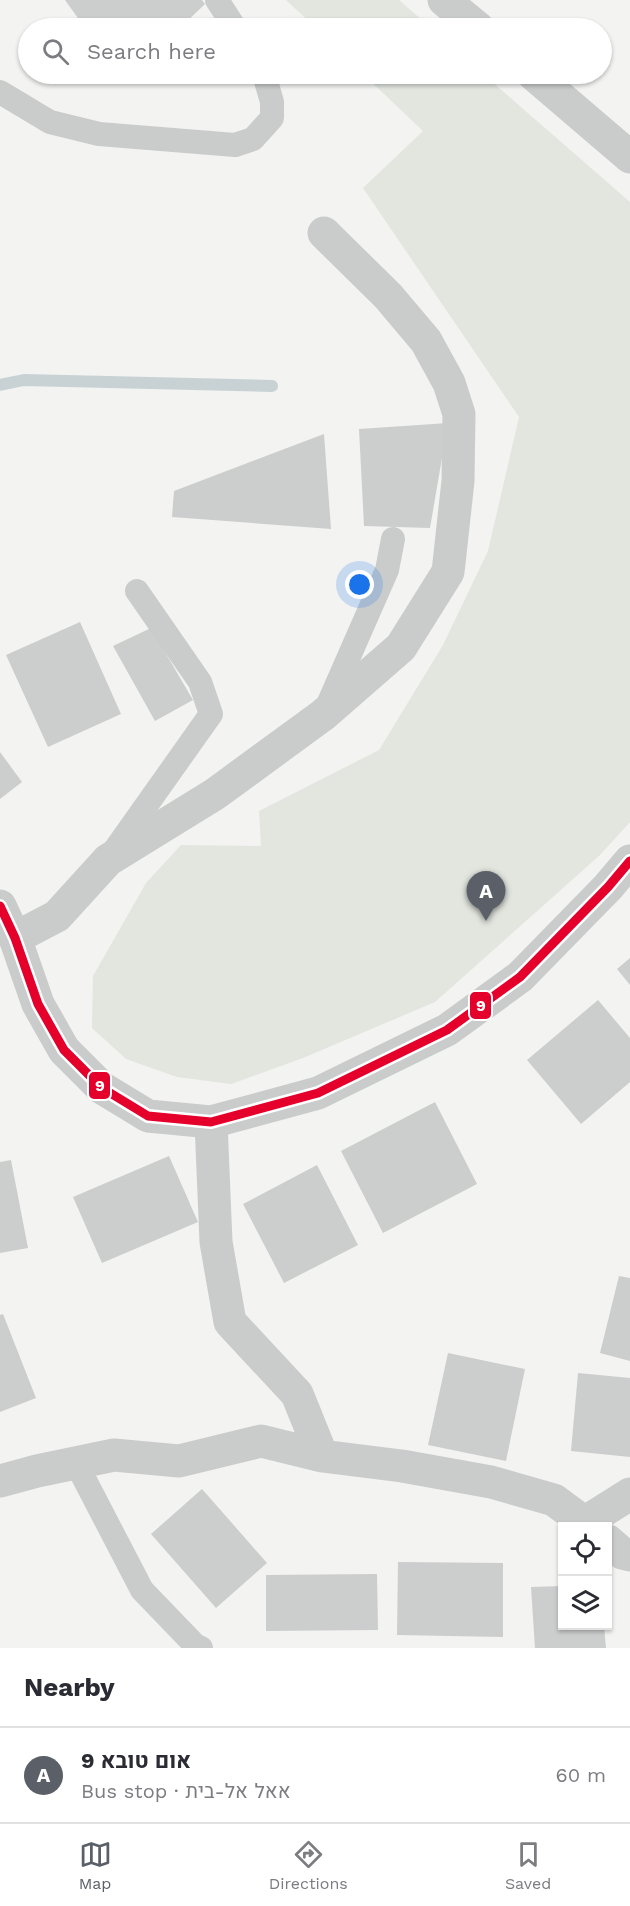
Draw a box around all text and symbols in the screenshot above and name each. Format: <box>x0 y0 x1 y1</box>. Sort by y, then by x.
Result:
search box <box>18 18 612 84</box>
icon: search <box>39 35 72 68</box>
text: Search here <box>87 39 216 64</box>
your location <box>345 570 374 599</box>
pin: A <box>466 872 506 921</box>
line badge: 9 <box>469 991 492 1020</box>
text: 9 <box>476 996 486 1015</box>
line badge: 9 <box>88 1071 111 1100</box>
text: 9 <box>95 1076 105 1095</box>
map controls <box>558 1522 612 1630</box>
button: locate <box>558 1522 612 1576</box>
button: layers <box>558 1576 612 1630</box>
text: Nearby <box>24 1672 115 1702</box>
text: אום טובא 9 <box>81 1748 191 1773</box>
text: A <box>37 1763 50 1787</box>
text: 60 m <box>556 1763 606 1787</box>
text: Bus stop · אאל אל-בית <box>81 1779 291 1803</box>
tab: Map <box>79 1838 112 1893</box>
tab: Directions <box>269 1838 348 1893</box>
tab: Saved <box>505 1838 551 1893</box>

